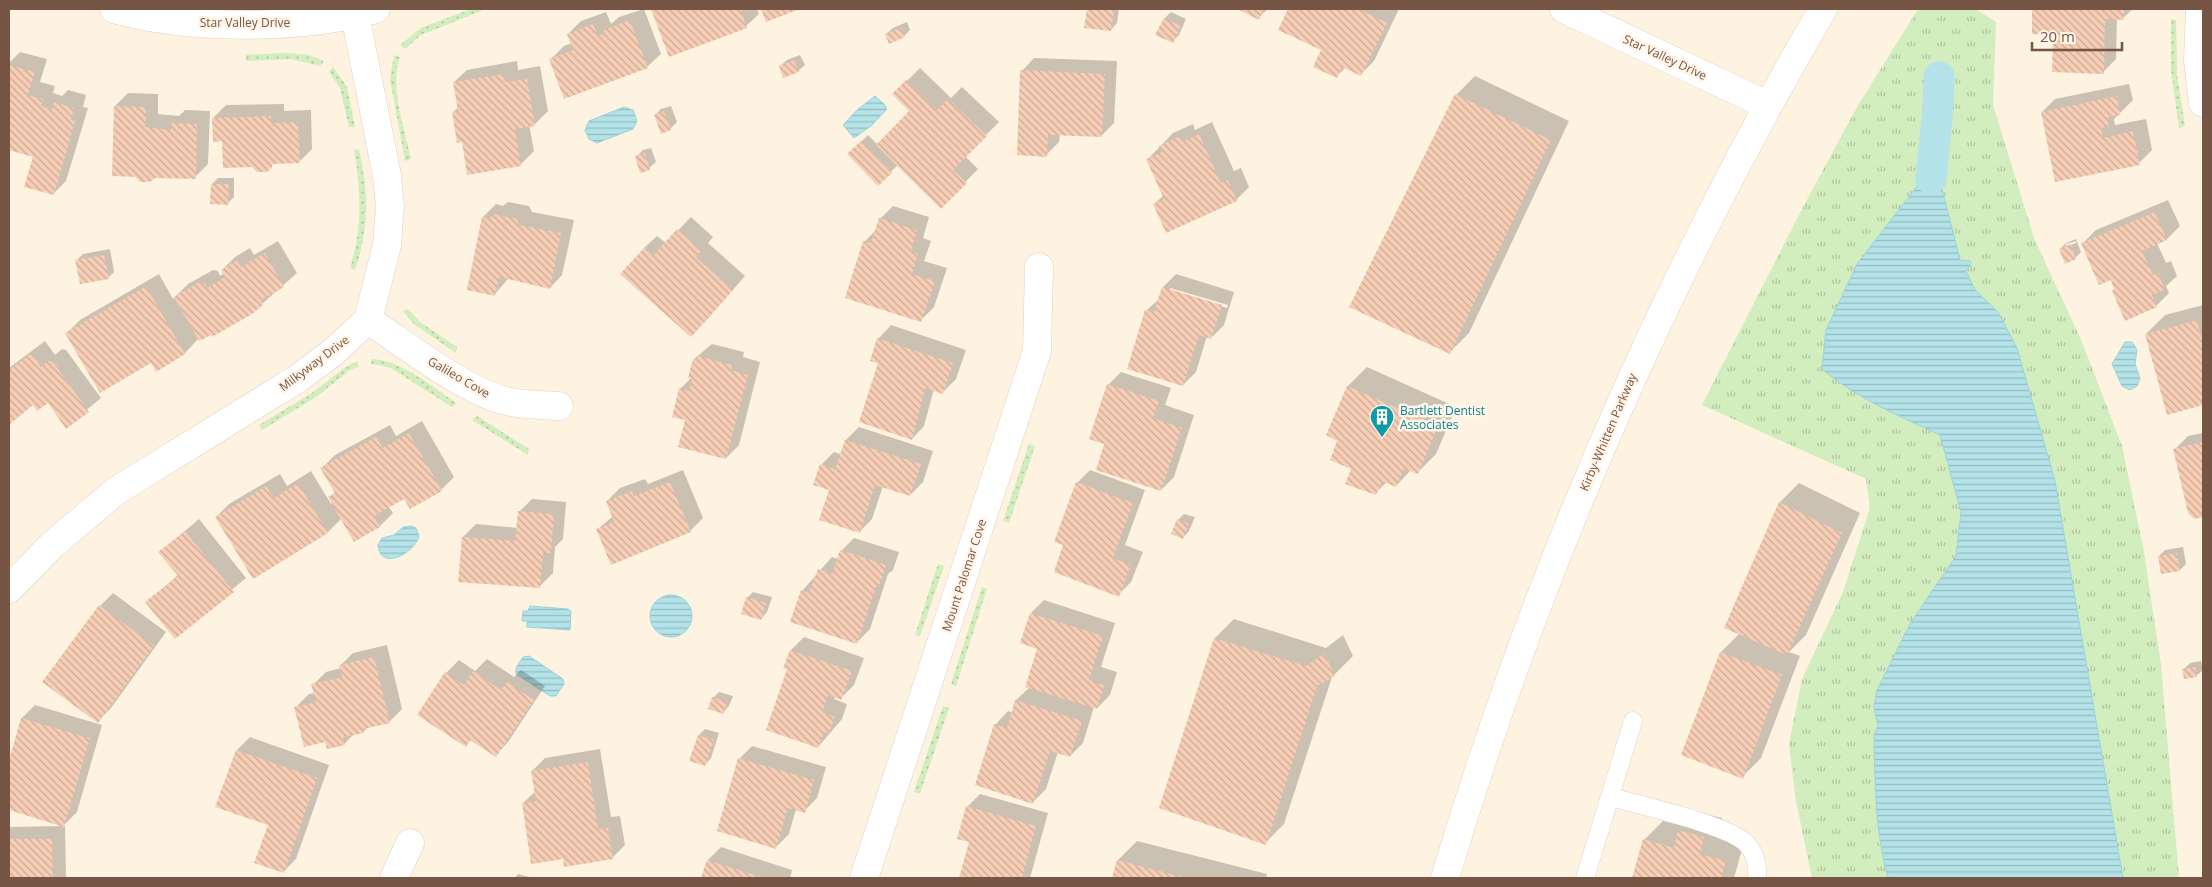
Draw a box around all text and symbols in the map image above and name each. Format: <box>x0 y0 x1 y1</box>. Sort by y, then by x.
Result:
street label: Star Valley Drive <box>200 14 291 31</box>
scale bar <box>2032 20 2122 52</box>
text: 20 m <box>2040 26 2075 46</box>
street label: Star Valley Drive <box>1620 30 1710 84</box>
street label: Milkyway Drive <box>275 331 353 395</box>
street label: Galileo Cove <box>425 352 493 402</box>
street label: Kirby-Whitten Parkway <box>1575 369 1641 494</box>
place label: Bartlett Dentist Associates <box>1400 402 1485 433</box>
building icon: Bartlett Dentist Associates <box>1369 404 1395 438</box>
street label: Mount Palomar Cove <box>938 516 990 634</box>

